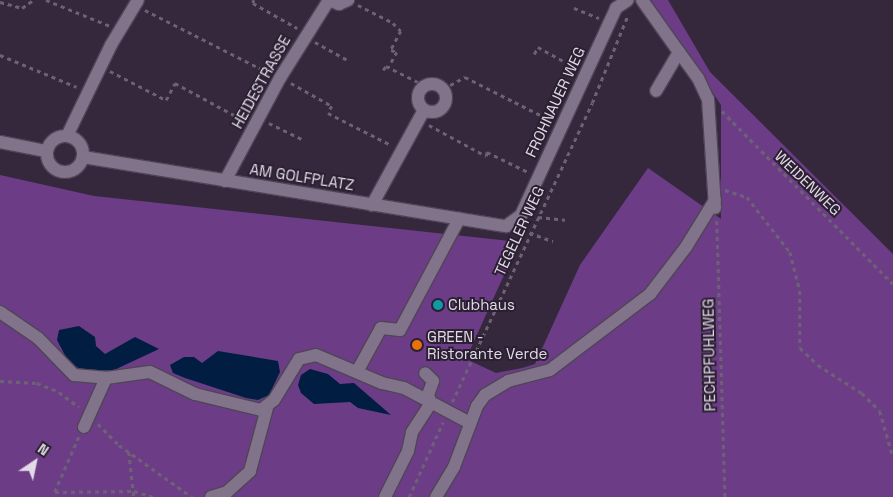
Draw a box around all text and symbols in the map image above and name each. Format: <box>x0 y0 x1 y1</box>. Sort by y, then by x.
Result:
street label: HEIDESTRASSE <box>228 32 294 132</box>
street label: FROHNAUER WEG <box>522 44 588 160</box>
street label: WEIDENWEG <box>771 147 845 219</box>
street label: AM GOLFPLATZ <box>248 160 356 194</box>
street label: TEGELER WEG <box>490 183 548 279</box>
place label: Clubhaus <box>448 296 515 314</box>
street label: PECHPFUHLWEG <box>699 298 719 412</box>
marker: Clubhaus <box>432 299 444 311</box>
place label: GREEN - Ristorante Verde <box>427 327 548 362</box>
marker: GREEN - Ristorante Verde <box>411 339 423 351</box>
north arrow <box>10 437 60 487</box>
text: N <box>34 439 52 460</box>

